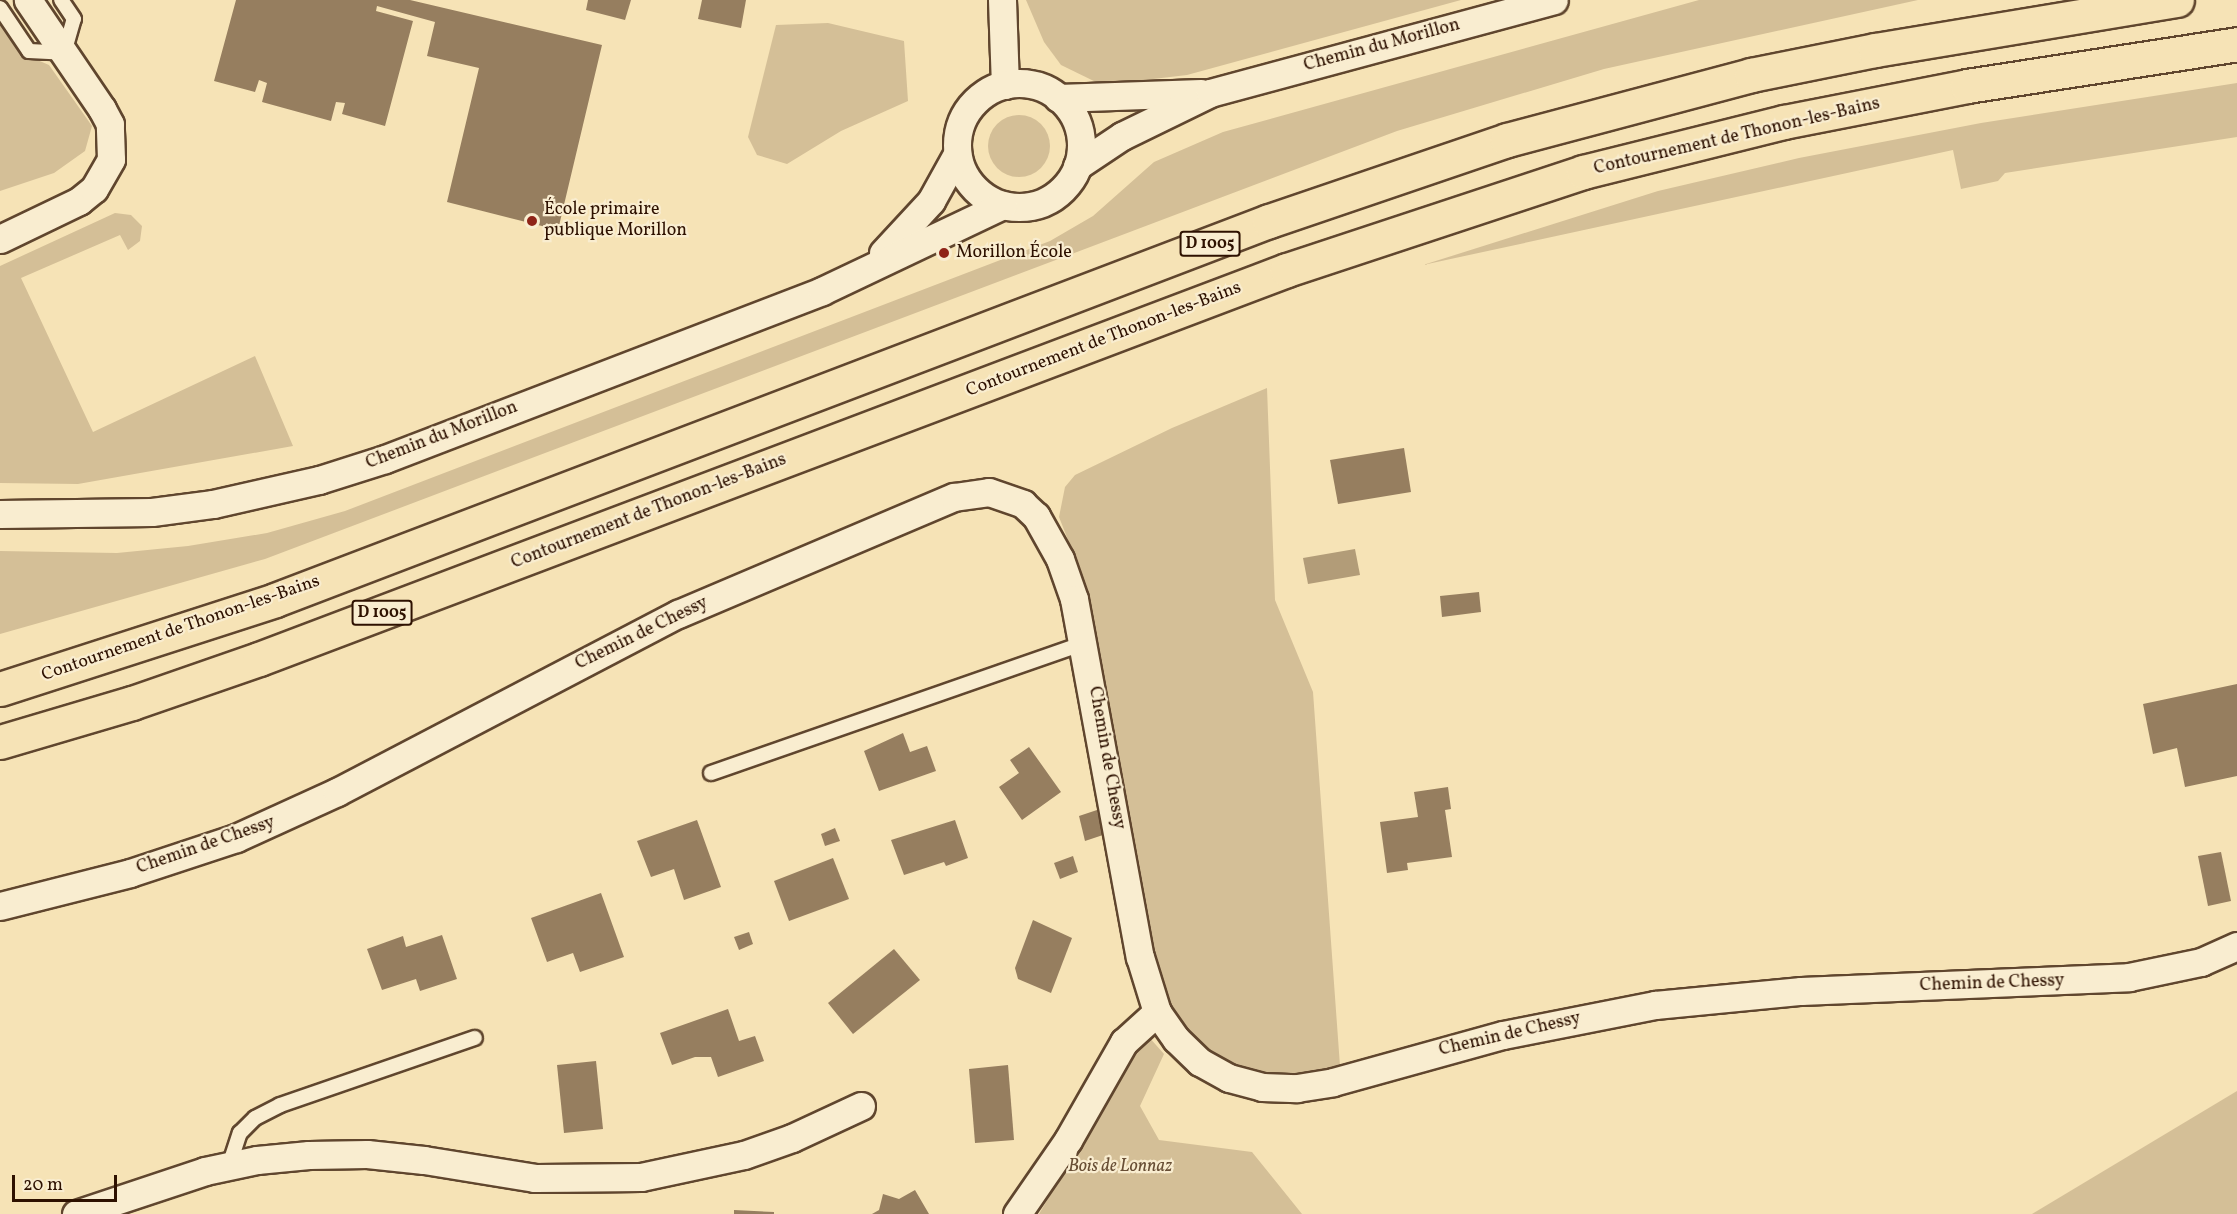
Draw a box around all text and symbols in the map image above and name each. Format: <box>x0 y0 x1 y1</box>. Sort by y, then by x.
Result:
street label: Chemin du Morillon <box>1302 15 1462 77</box>
street label: Contournement de Thonon-les-Bains <box>1592 93 1882 181</box>
place label: École primaire publique Morillon <box>544 200 687 242</box>
marker: École primaire publique Morillon <box>525 214 539 228</box>
road number: D 1005 <box>1178 231 1242 257</box>
place label: Morillon École <box>956 242 1072 264</box>
marker: Morillon École <box>937 246 951 260</box>
street label: Contournement de Thonon-les-Bains <box>963 277 1245 403</box>
street label: Chemin du Morillon <box>363 397 521 475</box>
street label: Contournement de Thonon-les-Bains <box>508 449 790 575</box>
street label: Contournement de Thonon-les-Bains <box>39 571 323 687</box>
street label: Chemin de Chessy <box>572 593 712 675</box>
road number: D 1005 <box>350 600 413 626</box>
street label: Chemin de Chessy <box>1083 685 1129 831</box>
street label: Chemin de Chessy <box>134 812 278 880</box>
street label: Chemin de Chessy <box>1919 971 2065 997</box>
street label: Chemin de Chessy <box>1437 1008 1583 1062</box>
park label: Bois de Lonnaz <box>1068 1156 1172 1178</box>
scale bar <box>15 1163 120 1201</box>
text: 20 m <box>23 1173 63 1198</box>

